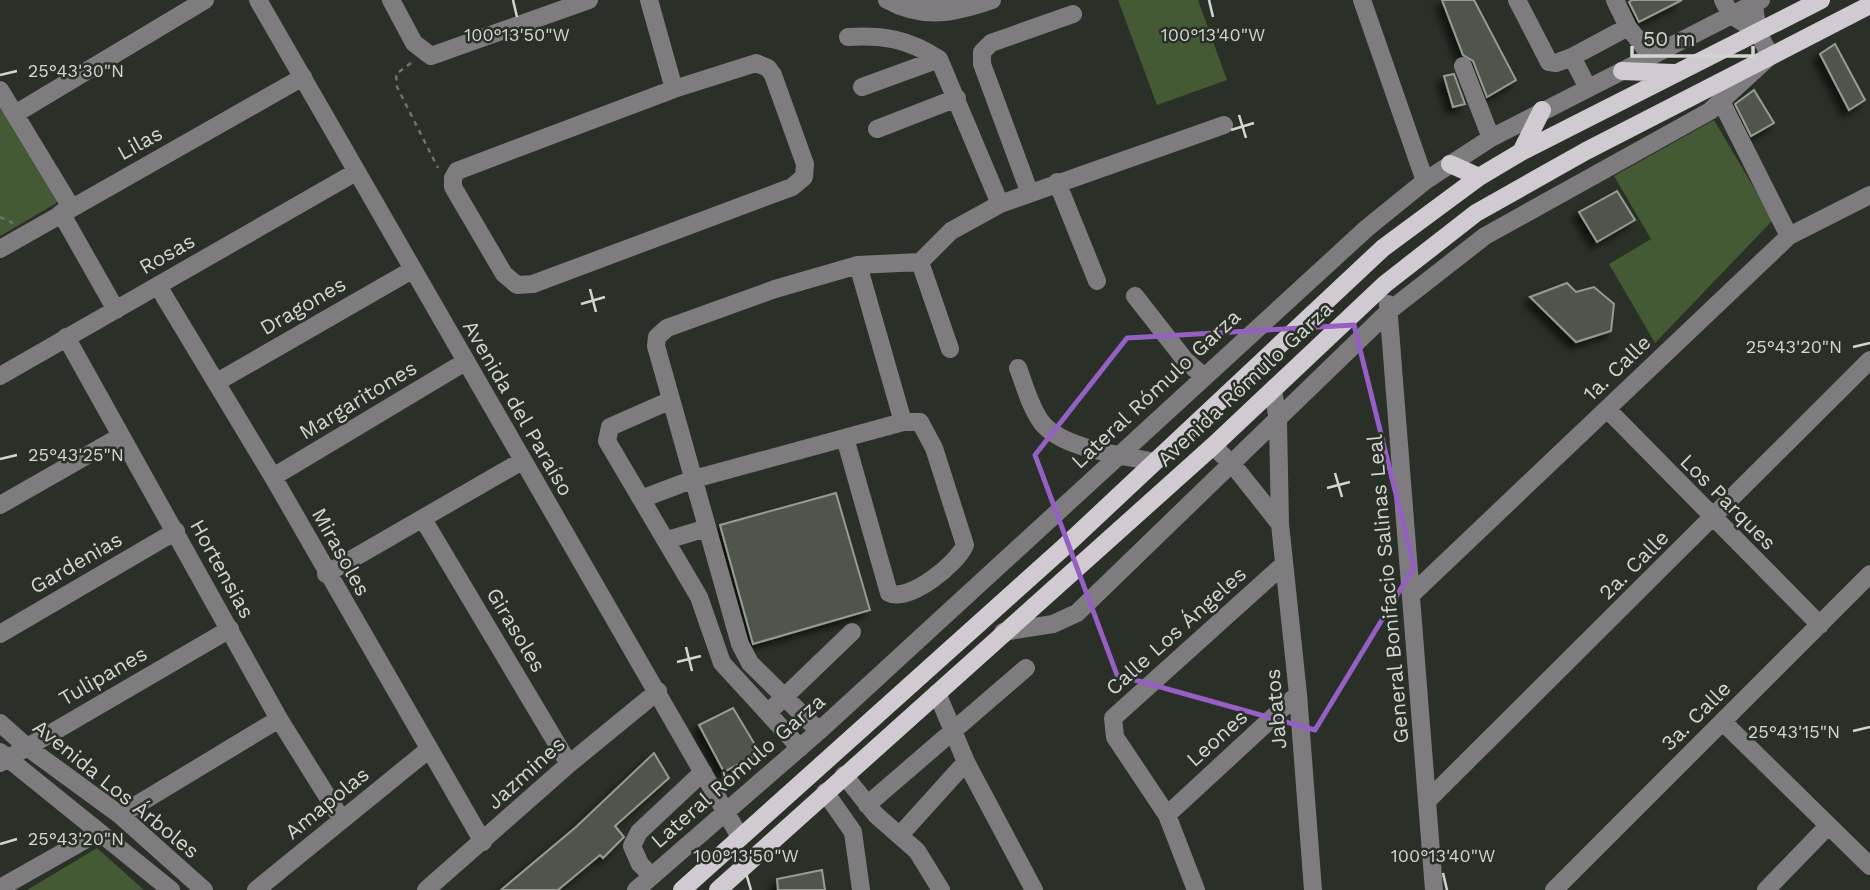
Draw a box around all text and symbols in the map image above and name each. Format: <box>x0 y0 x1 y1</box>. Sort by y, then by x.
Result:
scale bar <box>1632 14 1753 58</box>
text: 100°13'50"W <box>464 24 570 45</box>
text: 100°13'40"W <box>1161 24 1265 45</box>
text: 50 m <box>1643 26 1695 51</box>
text: 25°43'30"N <box>28 60 124 81</box>
street label: Lilas <box>113 120 167 165</box>
street label: Rosas <box>134 228 199 279</box>
street label: Dragones <box>255 271 350 340</box>
street label: Avenida Rómulo Garza <box>1152 296 1338 471</box>
street label: Lateral Rómulo Garza <box>1066 304 1245 474</box>
street label: Avenida del Paraíso <box>458 315 579 500</box>
street label: 1a. Calle <box>1578 329 1656 406</box>
text: 25°43'20"N <box>1746 336 1842 357</box>
street label: Margaritones <box>295 355 421 444</box>
street label: General Bonifacio Salinas Leal <box>1361 433 1413 744</box>
text: 25°43'25"N <box>28 444 124 465</box>
street label: Los Parques <box>1675 449 1781 555</box>
street label: Mirasoles <box>307 503 376 600</box>
street label: Hortensias <box>185 515 260 623</box>
street label: 2a. Calle <box>1594 525 1674 605</box>
street label: Gardenias <box>25 526 126 599</box>
street label: Calle Los Ángeles <box>1100 561 1251 700</box>
street label: Girasoles <box>481 583 551 677</box>
street label: Tulipanes <box>54 640 151 711</box>
street label: Jabatos <box>1260 668 1291 750</box>
street label: 3a. Calle <box>1656 676 1736 756</box>
street label: Lateral Rómulo Garza <box>646 688 830 853</box>
street label: Leones <box>1181 704 1252 771</box>
street label: Avenida Los Árboles <box>28 714 204 863</box>
text: 25°43'15"N <box>1748 721 1840 742</box>
street label: Jazmines <box>481 731 570 814</box>
street label: Amapolas <box>280 761 374 844</box>
text: 25°43'20"N <box>28 828 124 849</box>
text: 100°13'50"W <box>693 845 799 866</box>
text: 100°13'40"W <box>1391 845 1495 866</box>

